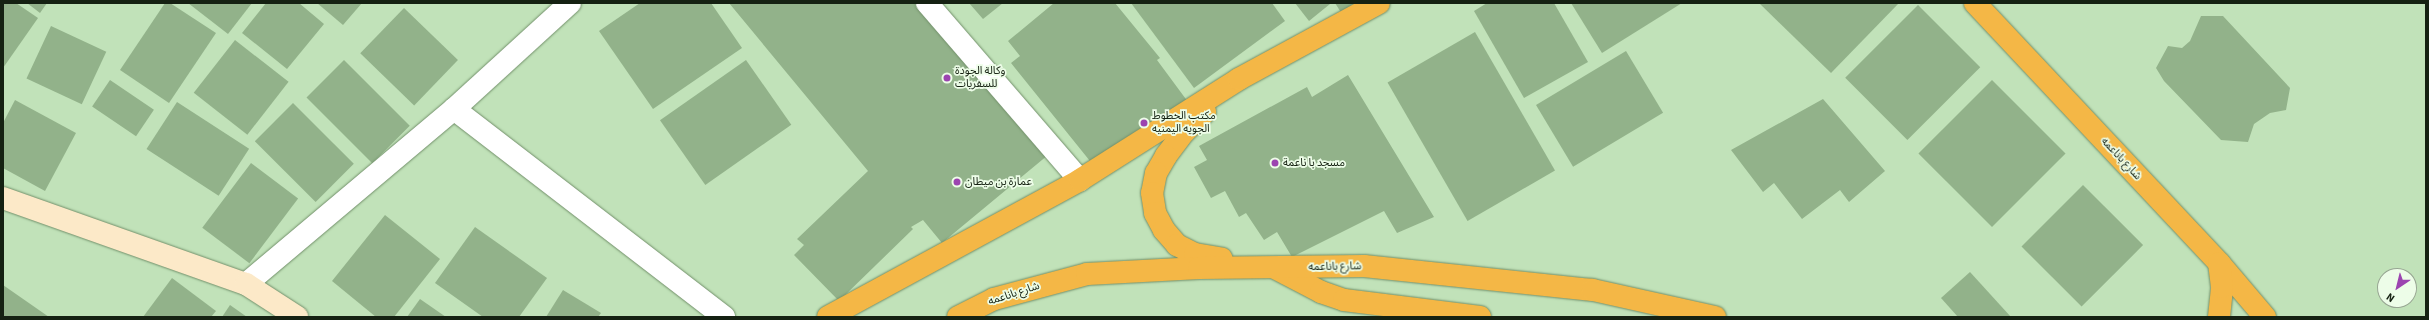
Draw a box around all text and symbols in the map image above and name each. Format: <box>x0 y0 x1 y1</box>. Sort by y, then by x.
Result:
place label: وكالة الجودة للسفريات <box>955 65 1005 91</box>
marker: وكالة الجودة للسفريات <box>942 73 952 83</box>
place label: مكتب الخطوط الجويه اليمنيه <box>1152 110 1216 136</box>
marker: مكتب الخطوط الجويه اليمنيه <box>1139 118 1149 128</box>
street label: شارع باناعمه <box>2098 135 2144 183</box>
place label: مسجد با ناعمة <box>1283 156 1345 170</box>
marker: مسجد با ناعمة <box>1270 158 1280 168</box>
place label: عمارة بن ميطان <box>965 175 1032 189</box>
marker: عمارة بن ميطان <box>952 177 962 187</box>
street label: شارع باناعمه <box>1308 260 1362 274</box>
north arrow <box>2377 268 2417 308</box>
street label: شارع باناعمه <box>987 280 1041 308</box>
text: N <box>2383 289 2398 306</box>

